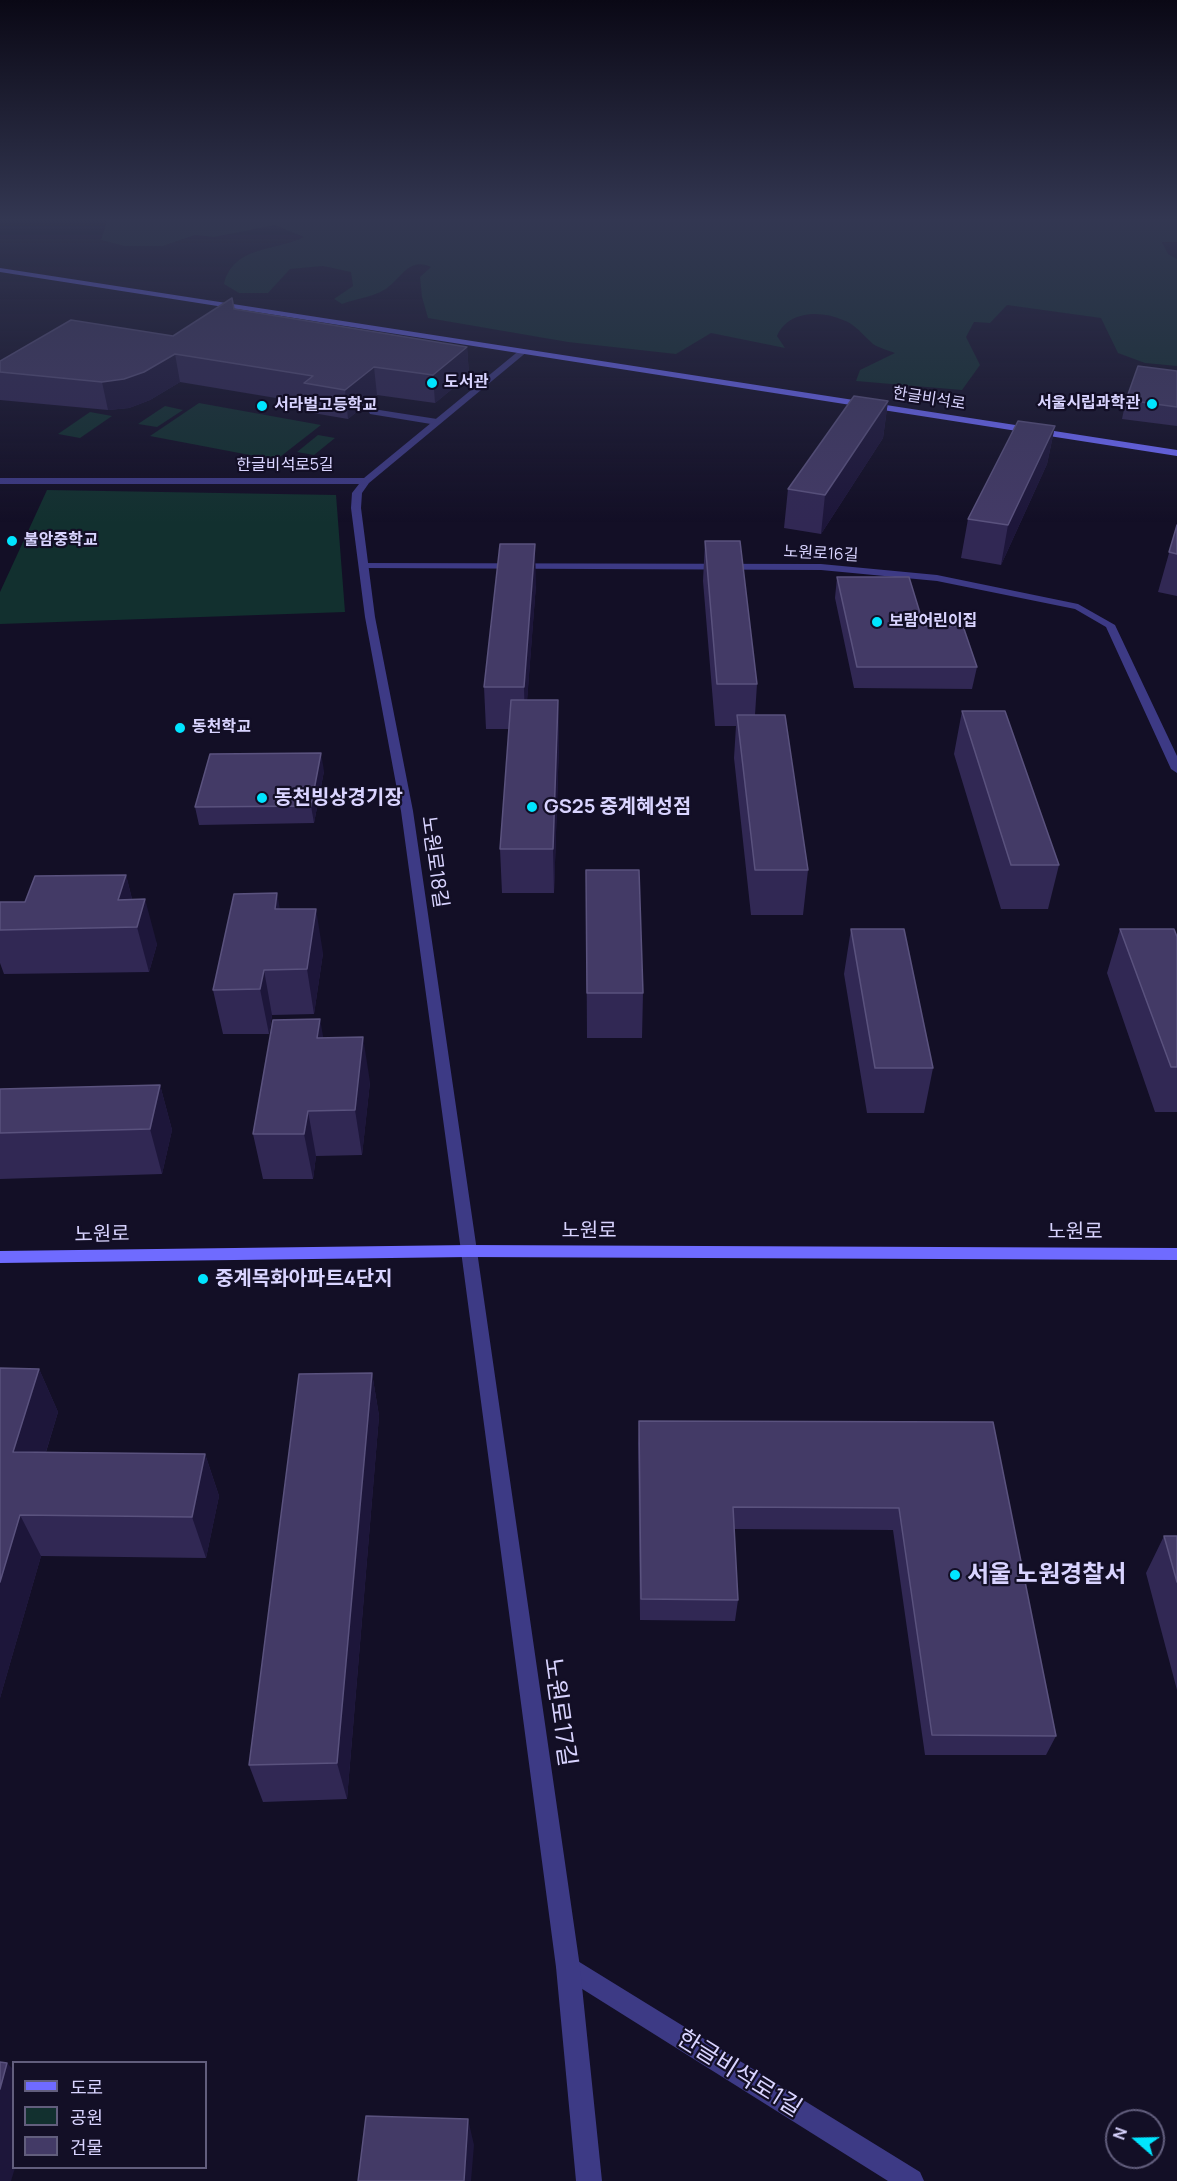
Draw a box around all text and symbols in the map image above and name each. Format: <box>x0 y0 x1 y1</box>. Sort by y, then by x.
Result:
place label: 도서관 <box>444 373 488 393</box>
marker: 도서관 <box>425 376 439 390</box>
street label: 한글비석로 <box>891 384 967 414</box>
place label: 서울시립과학관 <box>1037 394 1140 414</box>
place label: 서라벌고등학교 <box>274 396 377 416</box>
marker: 서울시립과학관 <box>1145 397 1159 411</box>
marker: 서라벌고등학교 <box>255 399 269 413</box>
street label: 한글비석로5길 <box>236 456 334 476</box>
place label: 불암중학교 <box>24 531 98 551</box>
marker: 불암중학교 <box>5 534 19 548</box>
street label: 노원로16길 <box>783 542 859 566</box>
place label: 보람어린이집 <box>889 612 977 632</box>
marker: 보람어린이집 <box>870 615 884 629</box>
place label: 동천학교 <box>192 718 251 738</box>
marker: 동천학교 <box>173 721 187 735</box>
place label: 동천빙상경기장 <box>274 786 403 810</box>
marker: 동천빙상경기장 <box>255 791 269 805</box>
place label: GS25 중계혜성점 <box>544 795 691 819</box>
marker: GS25 중계혜성점 <box>525 800 539 814</box>
street label: 노원로18길 <box>416 814 452 910</box>
street label: 노원로 <box>561 1219 617 1243</box>
street label: 노원로 <box>1047 1220 1103 1244</box>
street label: 노원로 <box>74 1223 130 1247</box>
place label: 중계목화아파트4단지 <box>215 1267 393 1291</box>
marker: 중계목화아파트4단지 <box>196 1272 210 1286</box>
place label: 서울 노원경찰서 <box>967 1561 1126 1589</box>
marker: 서울 노원경찰서 <box>948 1568 962 1582</box>
street label: 노원로17길 <box>537 1656 581 1768</box>
street label: 한글비석로1길 <box>671 2024 807 2124</box>
legend <box>12 2061 207 2169</box>
text: 도로 <box>70 2075 103 2099</box>
text: 공원 <box>70 2105 103 2129</box>
north arrow <box>1105 2109 1165 2169</box>
text: N <box>1108 2124 1132 2143</box>
text: 건물 <box>70 2135 103 2159</box>

